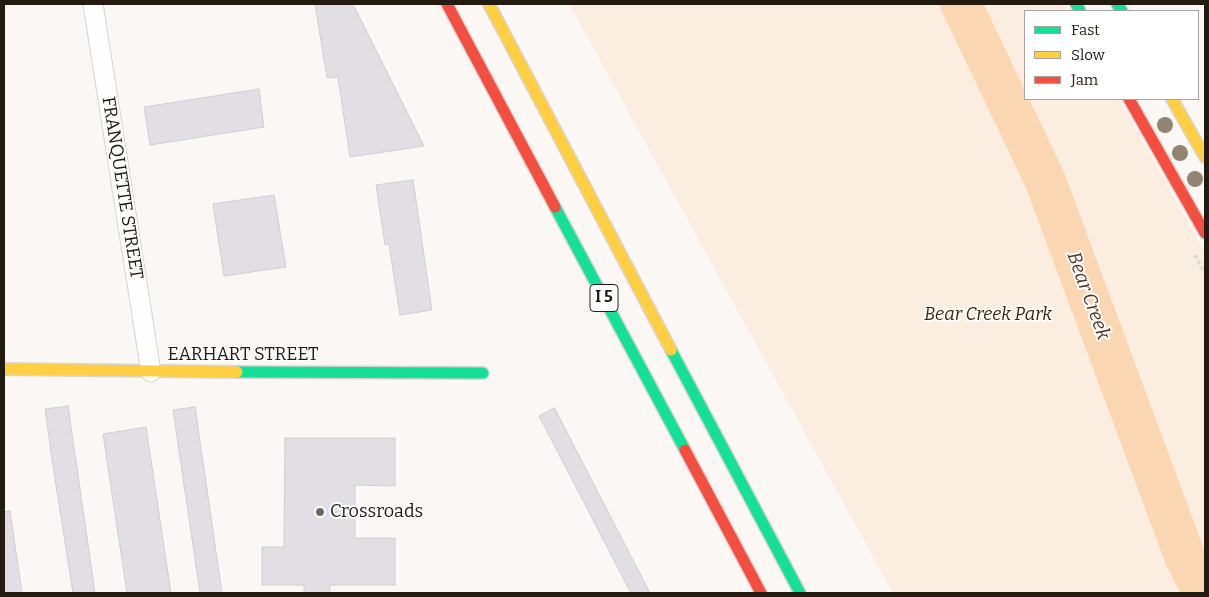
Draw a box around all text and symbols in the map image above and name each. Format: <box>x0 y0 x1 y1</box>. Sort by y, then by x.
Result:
legend <box>1024 10 1199 100</box>
text: Fast <box>1071 21 1100 39</box>
text: Slow <box>1071 46 1105 64</box>
text: Jam <box>1071 71 1098 89</box>
street label: FRANQUETTE STREET <box>97 95 147 281</box>
water label: Bear Creek <box>1062 249 1114 343</box>
road number: I 5 <box>590 284 618 312</box>
park label: Bear Creek Park <box>924 304 1052 326</box>
street label: EARHART STREET <box>168 344 318 366</box>
place label: Crossroads <box>330 501 423 523</box>
marker: Crossroads <box>314 506 326 518</box>

